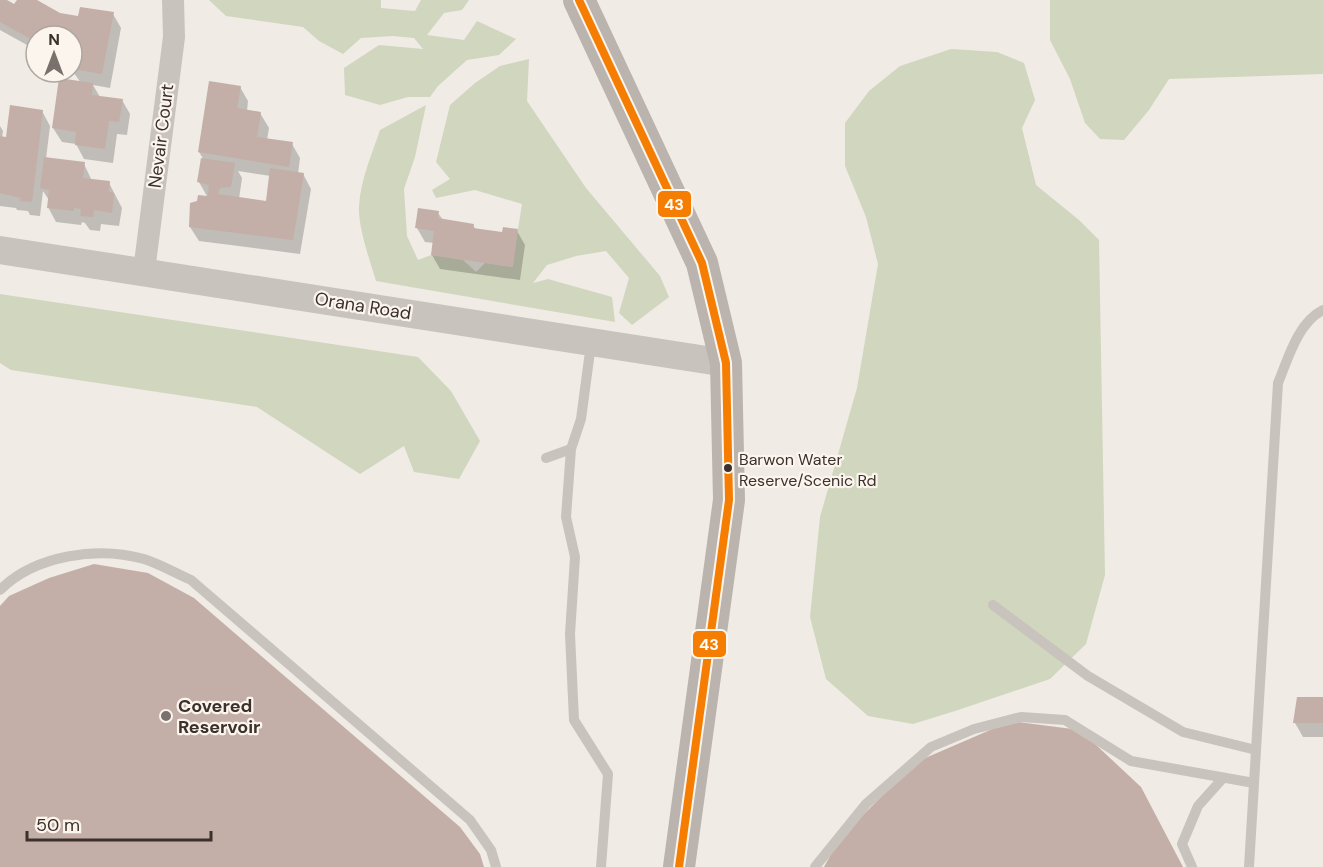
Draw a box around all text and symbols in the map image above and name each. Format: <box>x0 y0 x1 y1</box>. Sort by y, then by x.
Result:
north arrow <box>24 24 84 84</box>
text: N <box>48 29 60 50</box>
street label: Nevair Court <box>143 83 179 189</box>
line badge: 43 <box>657 190 692 218</box>
text: 43 <box>664 194 684 215</box>
street label: Orana Road <box>313 287 413 325</box>
place label: Barwon Water Reserve/Scenic Rd <box>739 449 877 491</box>
marker: Barwon Water Reserve/Scenic Rd <box>722 462 734 474</box>
line badge: 43 <box>692 630 727 658</box>
text: 43 <box>699 634 719 655</box>
place label: Covered Reservoir <box>178 694 260 739</box>
marker: Covered Reservoir <box>159 709 173 723</box>
scale bar <box>27 804 212 842</box>
text: 50 m <box>36 813 80 837</box>

